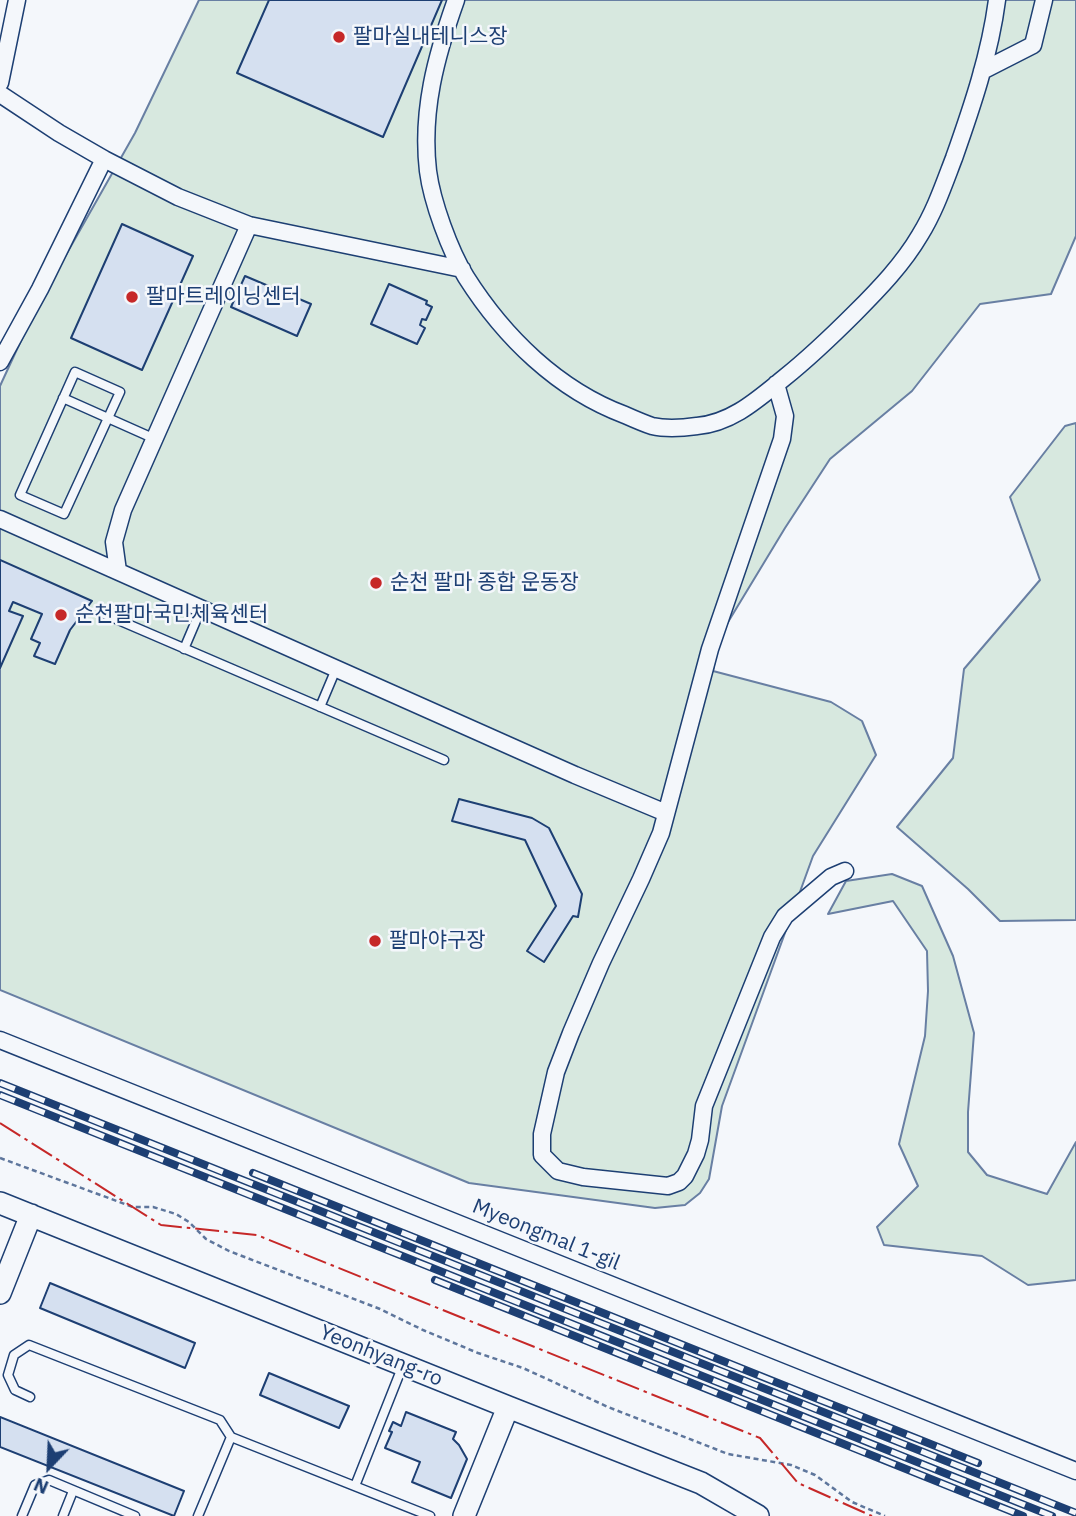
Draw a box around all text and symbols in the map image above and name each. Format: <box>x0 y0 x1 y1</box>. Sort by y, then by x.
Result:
place label: 팔마실내테니스장 <box>353 24 508 50</box>
marker: 팔마실내테니스장 <box>331 29 347 45</box>
place label: 팔마트레이닝센터 <box>146 284 301 310</box>
marker: 팔마트레이닝센터 <box>124 289 140 305</box>
place label: 순천 팔마 종합 운동장 <box>390 570 579 596</box>
marker: 순천 팔마 종합 운동장 <box>368 575 384 591</box>
place label: 순천팔마국민체육센터 <box>75 602 268 628</box>
marker: 순천팔마국민체육센터 <box>53 607 69 623</box>
place label: 팔마야구장 <box>389 928 486 954</box>
marker: 팔마야구장 <box>367 933 383 949</box>
street label: Myeongmal 1-gil <box>469 1194 623 1276</box>
street label: Yeonhyang-ro <box>316 1320 446 1392</box>
north arrow <box>14 1432 84 1502</box>
text: N <box>30 1473 52 1500</box>

